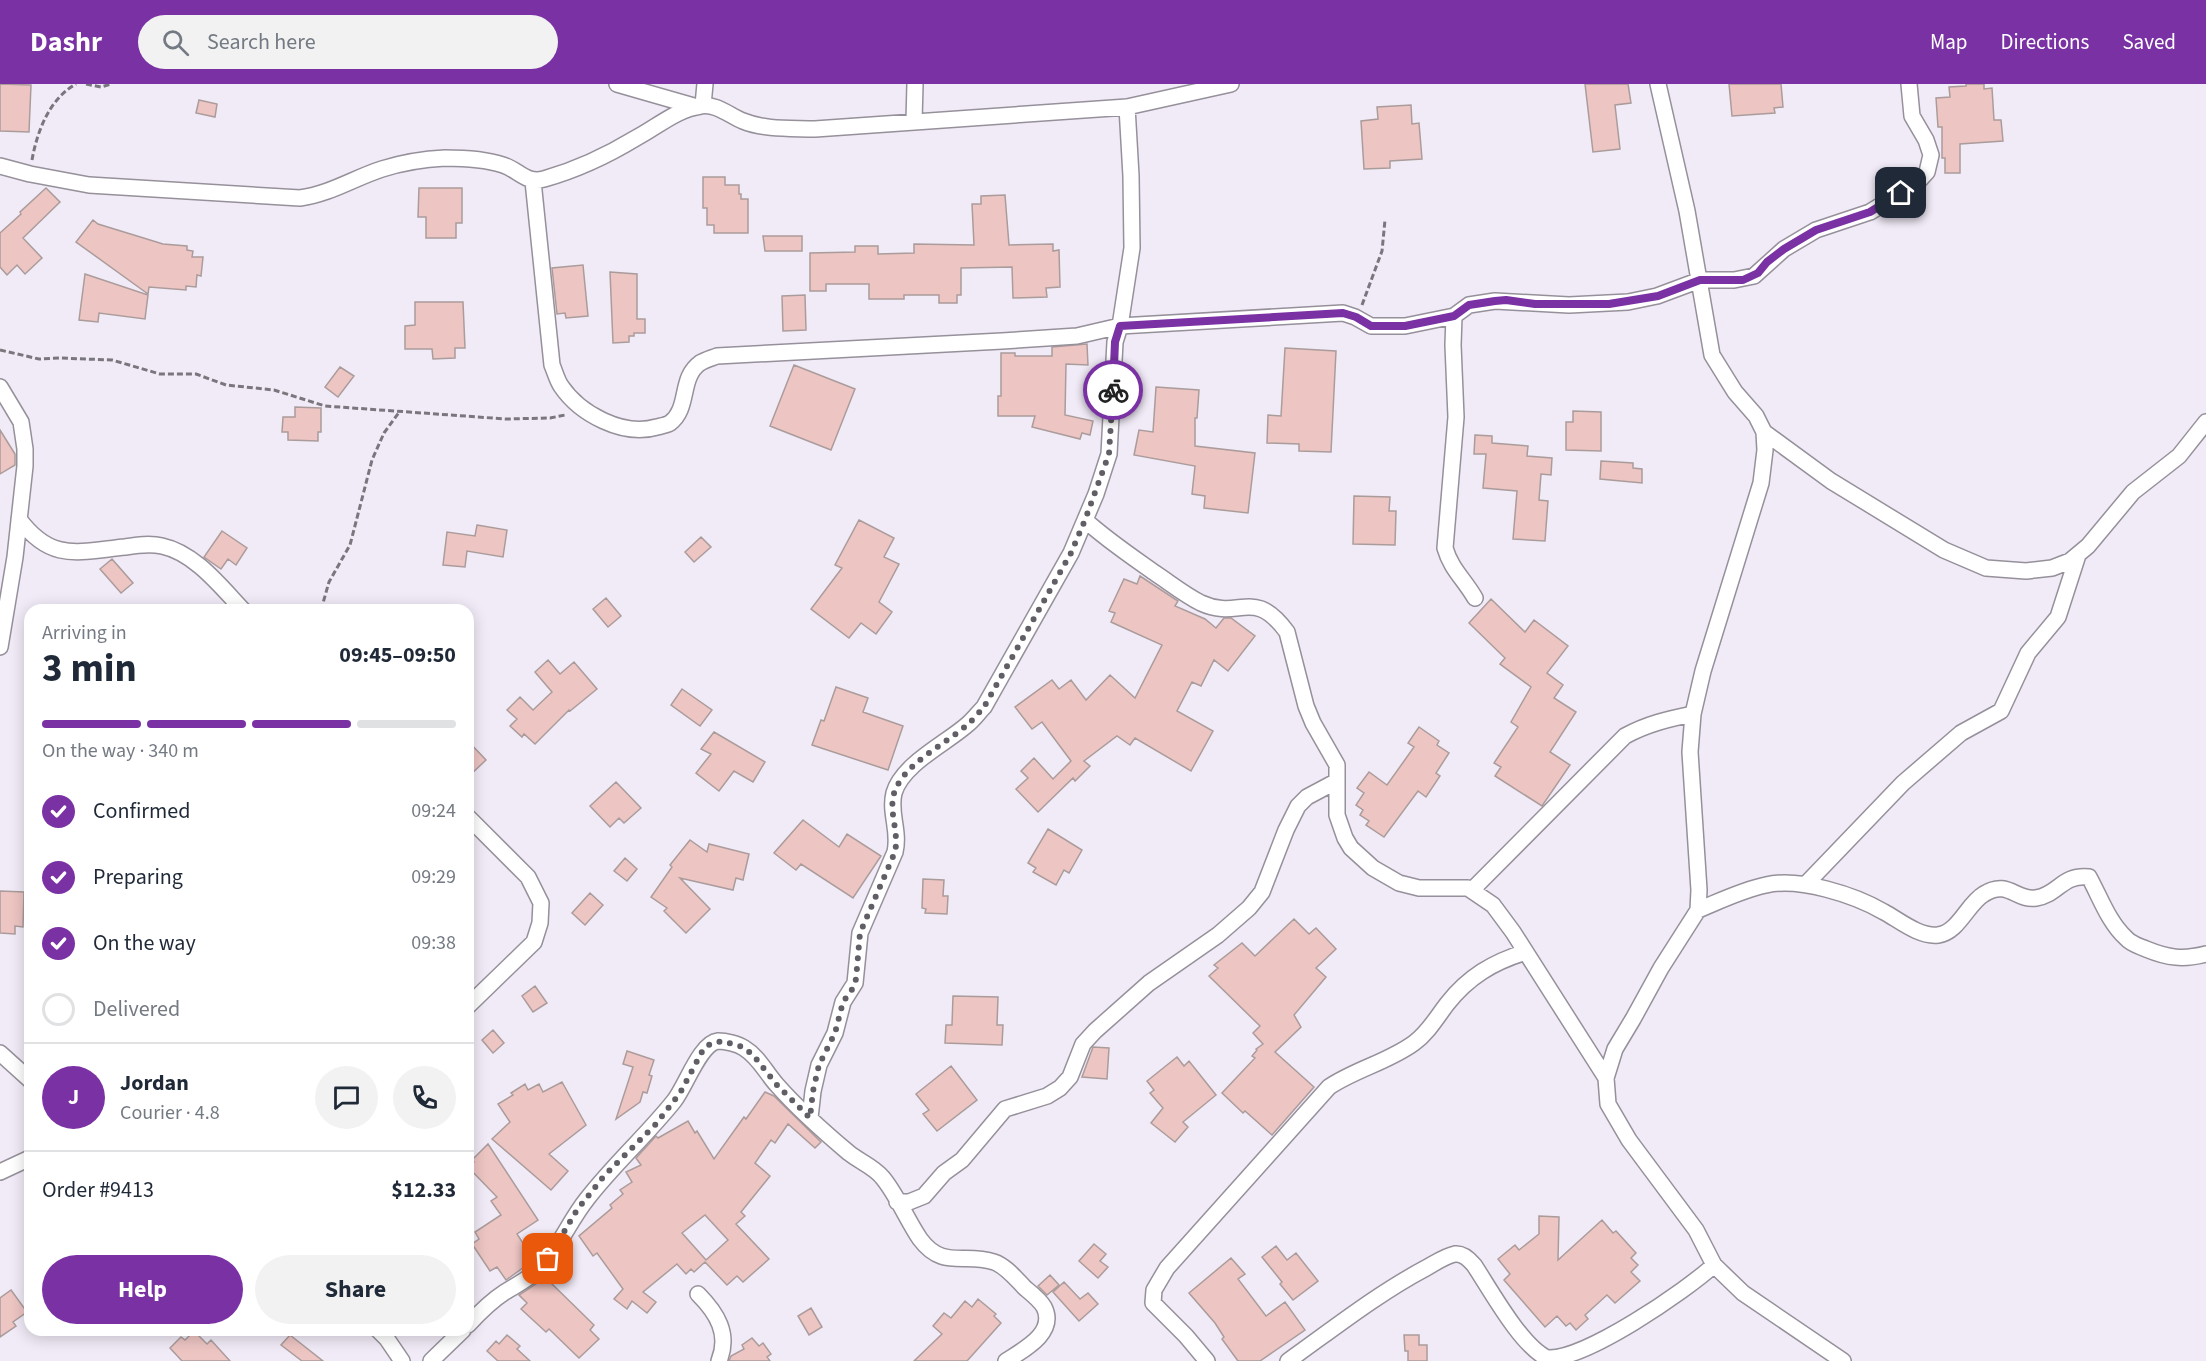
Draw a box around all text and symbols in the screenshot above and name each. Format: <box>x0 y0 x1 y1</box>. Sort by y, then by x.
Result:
search box <box>138 15 558 69</box>
text: Dashr <box>30 22 102 62</box>
icon: search <box>159 26 192 59</box>
text: Search here <box>207 26 316 58</box>
text: Map <box>1930 27 1968 57</box>
text: Directions <box>2001 27 2089 57</box>
text: Saved <box>2122 27 2176 57</box>
pin <box>1875 167 1926 218</box>
icon: home <box>1884 176 1917 209</box>
courier <box>1083 360 1143 420</box>
icon: bike <box>1097 374 1130 407</box>
text: Arriving in <box>42 619 127 647</box>
text: 09:45–09:50 <box>339 639 456 671</box>
text: 3 min <box>42 641 137 697</box>
text: On the way · 340 m <box>42 737 199 765</box>
icon: check <box>42 795 75 828</box>
text: Confirmed <box>93 795 190 827</box>
text: 09:24 <box>411 797 456 825</box>
icon: check <box>42 861 75 894</box>
text: Preparing <box>93 861 183 893</box>
text: 09:29 <box>411 863 456 891</box>
icon: check <box>42 927 75 960</box>
text: On the way <box>93 927 196 959</box>
text: 09:38 <box>411 929 456 957</box>
text: Delivered <box>93 993 180 1025</box>
button: chat <box>315 1066 378 1129</box>
button: phone <box>393 1066 456 1129</box>
text: Jordan <box>120 1067 189 1099</box>
text: J <box>68 1081 79 1113</box>
text: Courier · 4.8 <box>120 1099 220 1127</box>
text: Order #9413 <box>42 1174 154 1206</box>
text: $12.33 <box>391 1174 456 1206</box>
pin <box>522 1233 573 1284</box>
icon: bag <box>531 1242 564 1275</box>
button: Help <box>42 1255 243 1324</box>
button: Share <box>255 1255 456 1324</box>

